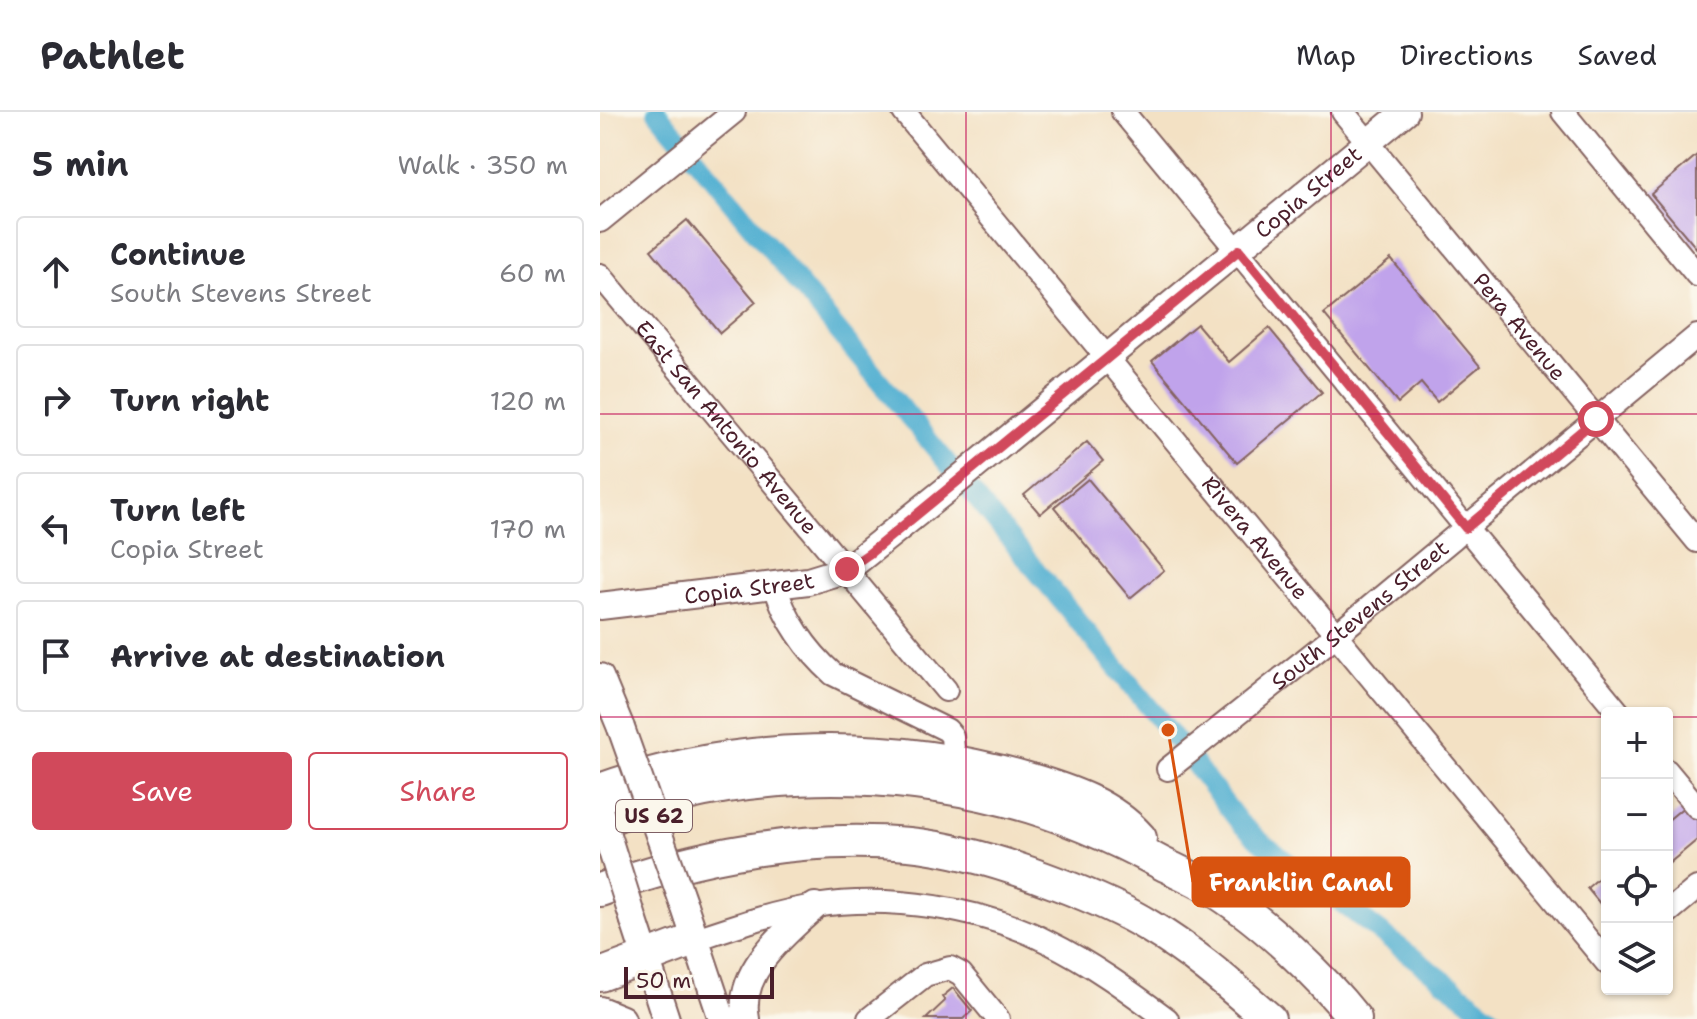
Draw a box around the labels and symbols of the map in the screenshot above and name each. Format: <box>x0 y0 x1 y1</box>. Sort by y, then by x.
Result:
street label: Copia Street <box>1249 140 1368 245</box>
street label: Pera Avenue <box>1466 267 1573 387</box>
street label: East San Antonio Avenue <box>629 314 824 540</box>
route start <box>1578 401 1614 437</box>
street label: Rivera Avenue <box>1195 470 1315 606</box>
street label: South Stevens Street <box>1265 534 1455 697</box>
route end <box>829 551 865 587</box>
street label: Copia Street <box>683 566 818 611</box>
road number: US 62 <box>616 800 692 832</box>
callout: Franklin Canal <box>1193 858 1409 906</box>
text: Franklin Canal <box>1209 867 1393 899</box>
scale bar <box>624 963 774 999</box>

